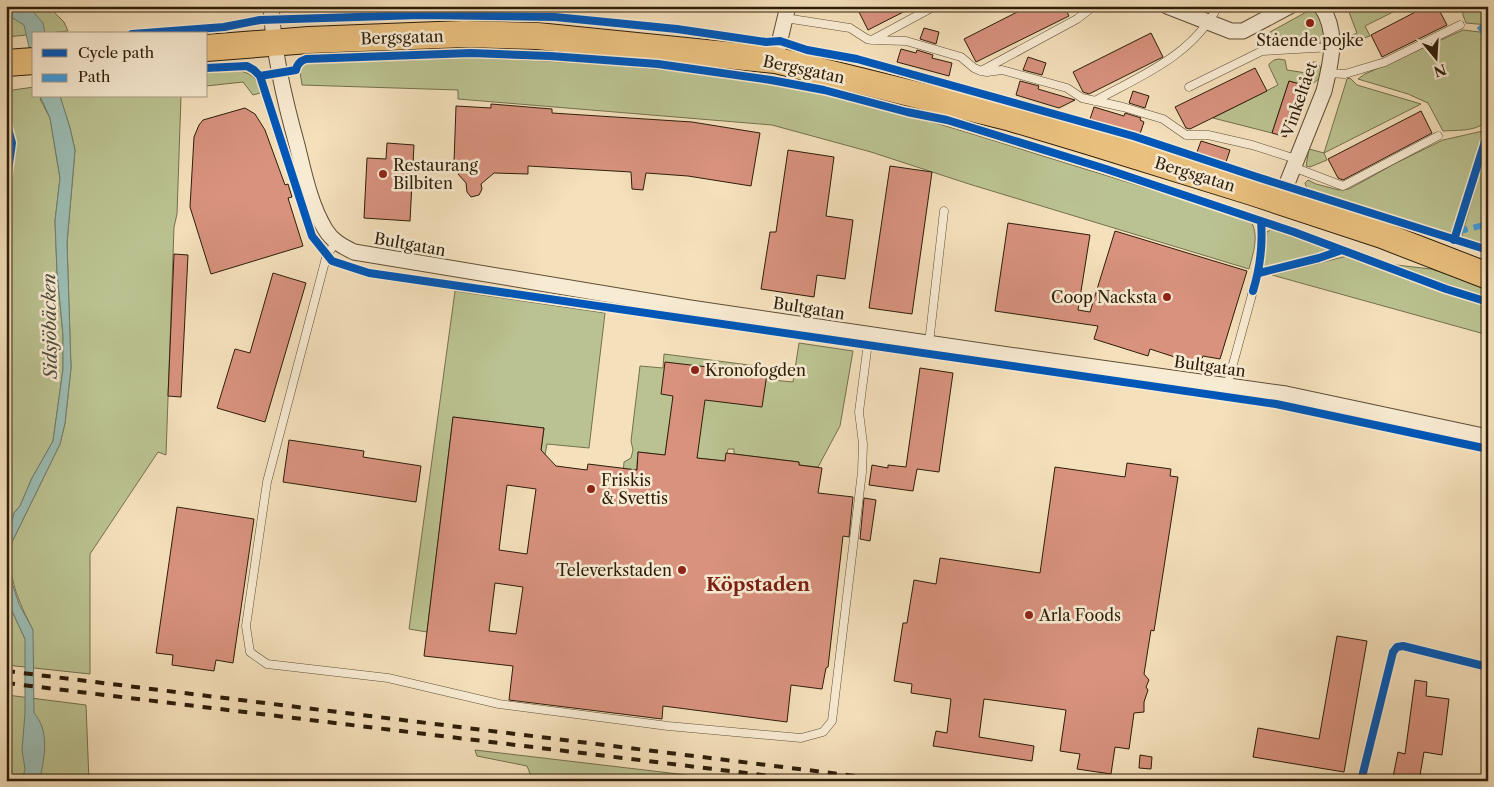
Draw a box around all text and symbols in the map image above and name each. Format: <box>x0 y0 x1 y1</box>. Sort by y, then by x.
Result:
marker: Stående pojke <box>1304 17 1316 29</box>
street label: Bergsgatan <box>360 26 444 48</box>
place label: Stående pojke <box>1256 30 1364 50</box>
legend <box>32 32 208 98</box>
north arrow <box>1412 32 1462 82</box>
text: Cycle path <box>78 43 155 62</box>
street label: Bergsgatan <box>761 51 847 87</box>
street label: Vinkeltået <box>1277 59 1321 140</box>
text: N <box>1431 60 1449 81</box>
text: Path <box>78 67 111 86</box>
street label: Bergsgatan <box>1152 152 1238 196</box>
place label: Restaurang Bilbiten <box>393 155 479 193</box>
marker: Restaurang Bilbiten <box>377 168 389 180</box>
street label: Bultgatan <box>373 228 447 260</box>
water label: Sidsjöbäcken <box>38 273 62 380</box>
place label: Coop Nacksta <box>1051 287 1158 307</box>
marker: Coop Nacksta <box>1161 291 1173 303</box>
street label: Bultgatan <box>772 292 846 324</box>
street label: Bultgatan <box>1173 351 1247 381</box>
place label: Kronofogden <box>705 360 806 380</box>
marker: Kronofogden <box>689 364 701 376</box>
place label: Friskis & Svettis <box>601 470 668 508</box>
marker: Friskis & Svettis <box>585 483 597 495</box>
place label: Televerkstaden <box>556 560 672 580</box>
marker: Televerkstaden <box>676 564 688 576</box>
district label: Köpstaden <box>706 573 810 596</box>
place label: Arla Foods <box>1038 605 1121 625</box>
marker: Arla Foods <box>1023 609 1035 621</box>

